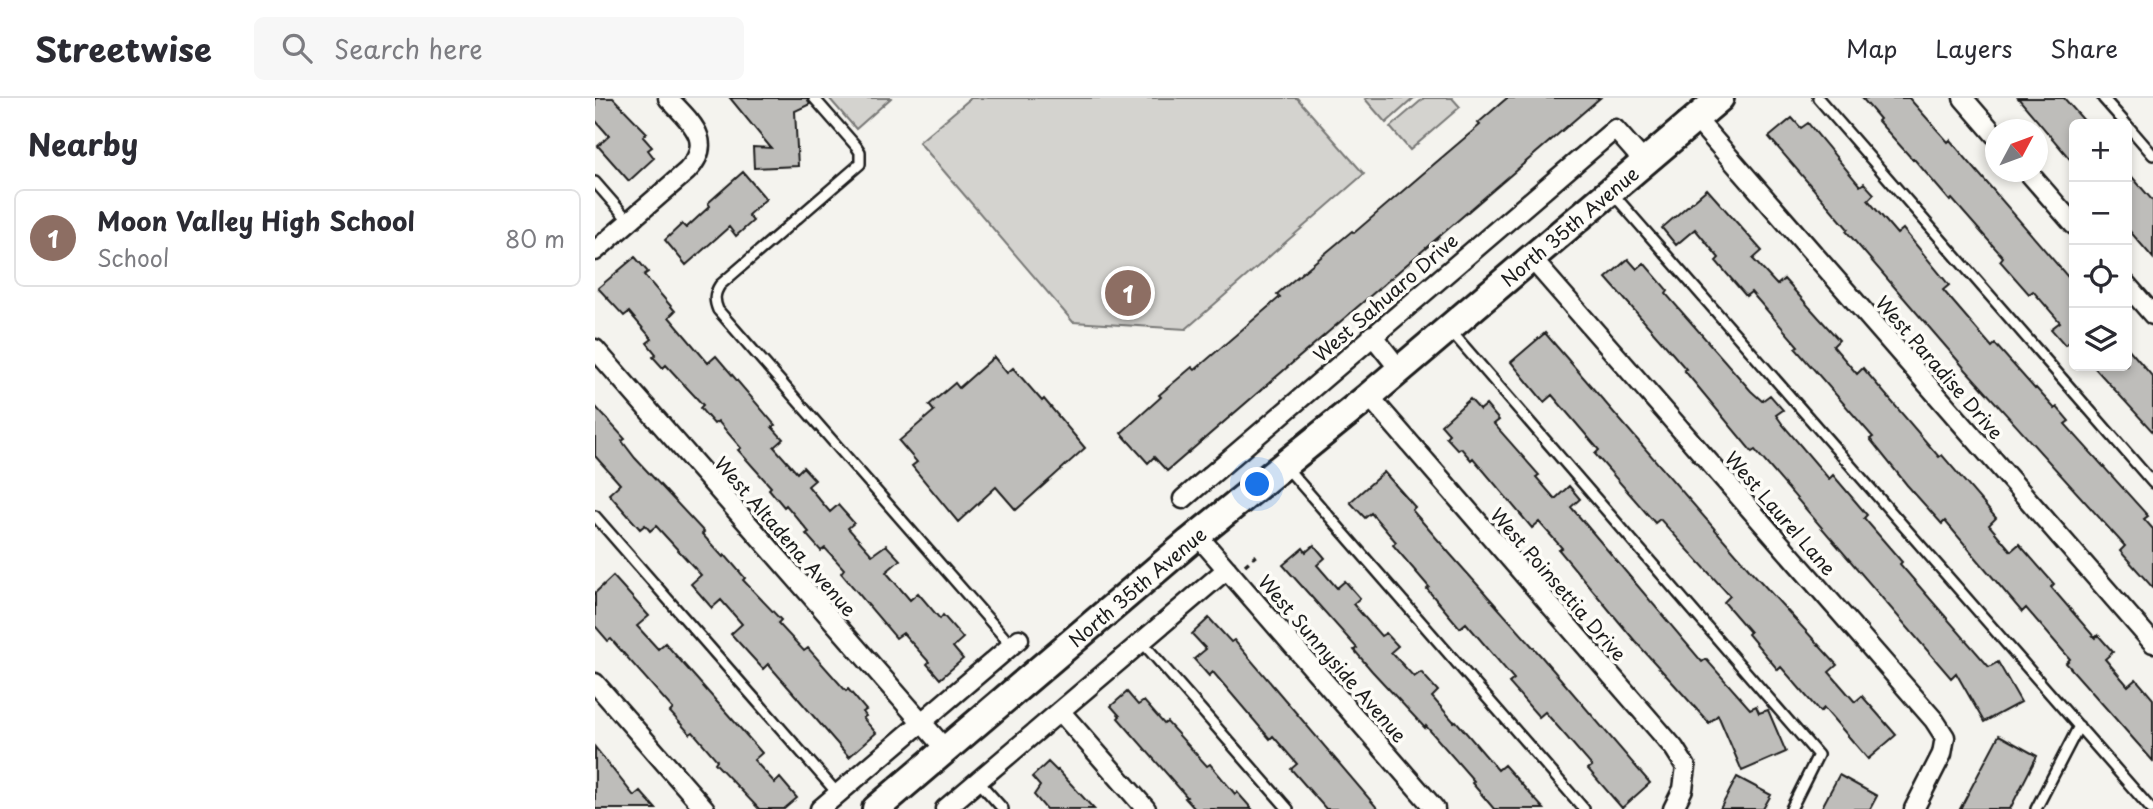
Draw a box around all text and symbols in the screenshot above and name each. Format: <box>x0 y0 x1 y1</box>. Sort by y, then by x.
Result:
search box <box>254 17 744 80</box>
text: Streetwise <box>35 23 212 73</box>
icon: search <box>278 29 316 67</box>
text: Search here <box>334 29 483 68</box>
text: Map <box>1846 30 1897 66</box>
text: Layers <box>1935 30 2012 66</box>
text: Share <box>2050 30 2118 66</box>
north arrow <box>1985 119 2048 182</box>
map controls <box>2069 119 2132 371</box>
button: + <box>2069 119 2132 182</box>
text: Nearby <box>28 121 138 166</box>
street label: North 35th Avenue <box>1494 159 1644 293</box>
button: − <box>2069 182 2132 245</box>
text: Moon Valley High School <box>97 201 415 240</box>
text: 1 <box>48 221 59 256</box>
text: 80 m <box>505 221 565 256</box>
street label: West Sahuaro Drive <box>1307 226 1463 368</box>
text: School <box>97 240 169 275</box>
button: locate <box>2069 245 2132 308</box>
pin: 1 <box>1105 267 1151 319</box>
street label: West Paradise Drive <box>1870 289 2010 445</box>
button: layers <box>2069 308 2132 371</box>
street label: West Laurel Lane <box>1719 445 1843 581</box>
street label: West Altadena Avenue <box>708 450 864 622</box>
your location <box>1240 467 1274 501</box>
street label: West Poinsettia Drive <box>1484 501 1634 667</box>
street label: North 35th Avenue <box>1062 520 1212 653</box>
street label: West Sunnyside Avenue <box>1252 568 1414 748</box>

